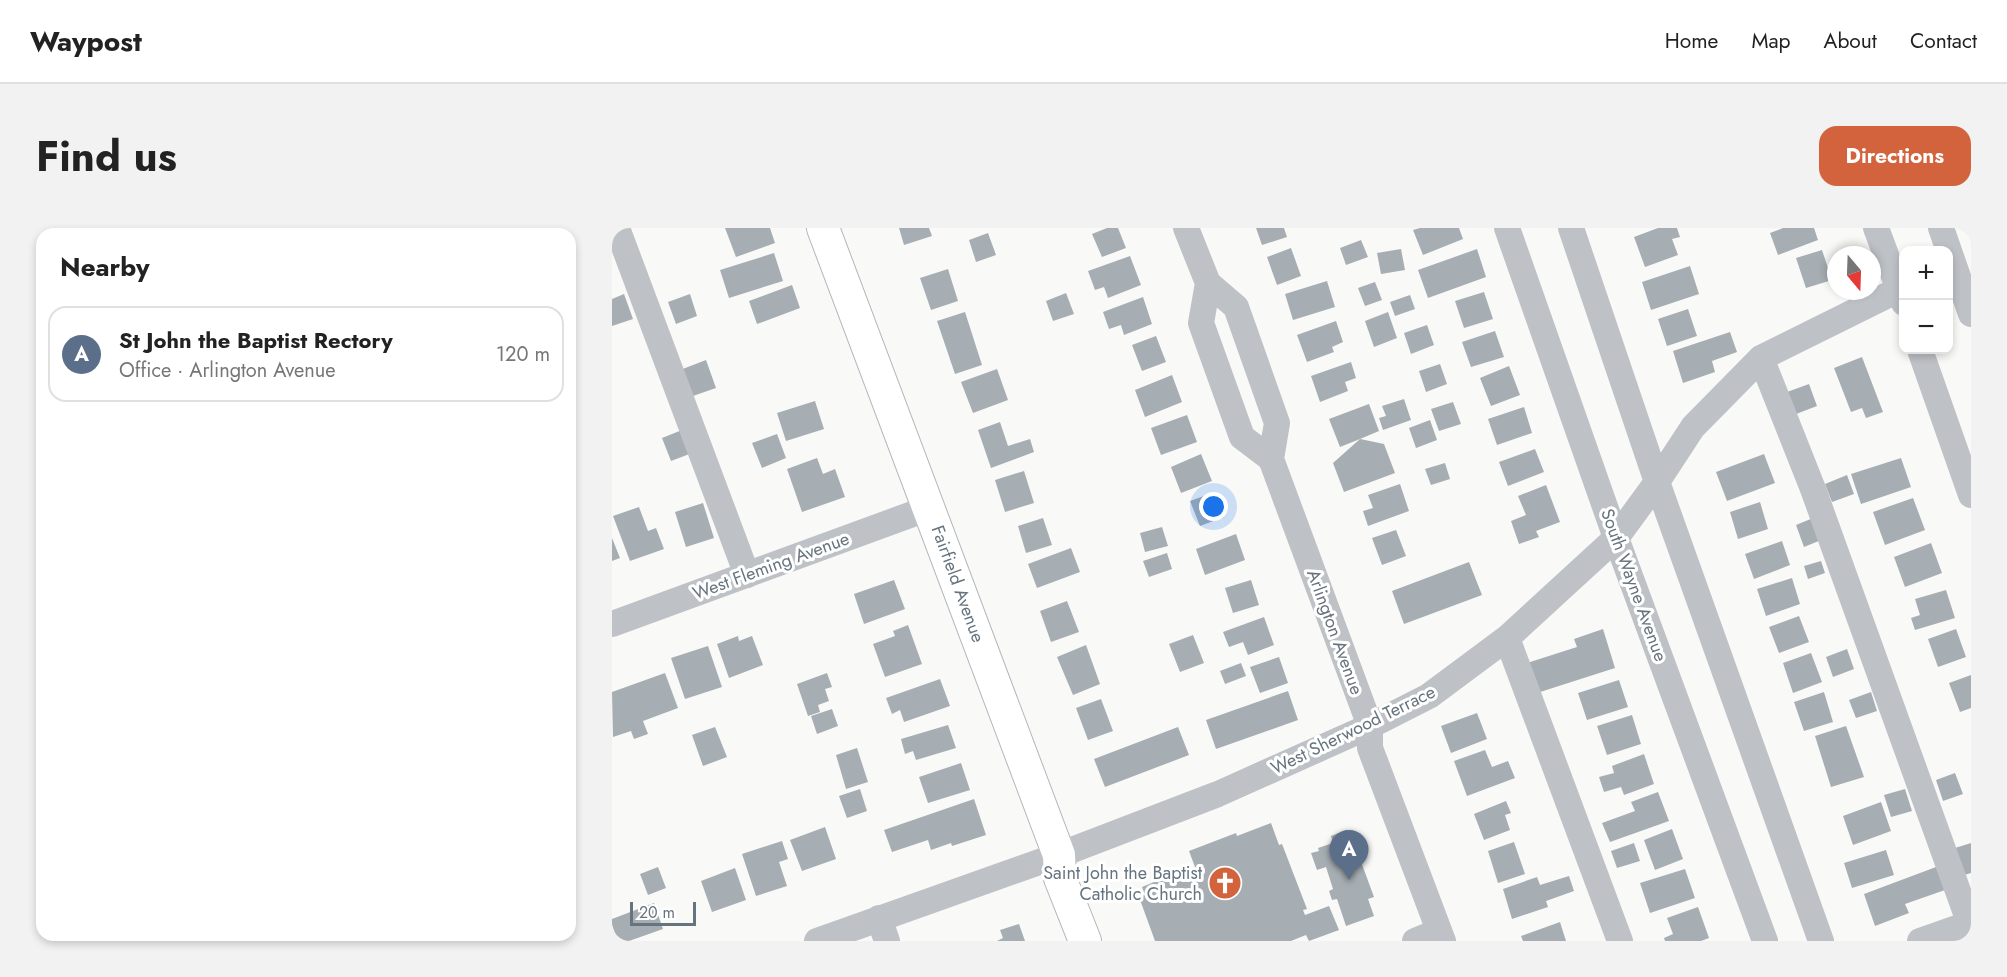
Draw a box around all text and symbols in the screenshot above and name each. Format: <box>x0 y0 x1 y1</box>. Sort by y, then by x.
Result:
text: Waypost <box>30 21 142 62</box>
text: Home <box>1665 26 1718 56</box>
text: Map <box>1751 26 1791 56</box>
text: About <box>1824 26 1877 56</box>
text: Contact <box>1910 26 1977 56</box>
text: Find us <box>36 126 177 187</box>
button: Directions <box>1819 126 1971 186</box>
north arrow <box>1827 246 1881 300</box>
map controls <box>1899 246 1953 354</box>
button: + <box>1899 246 1953 300</box>
text: Nearby <box>60 248 149 286</box>
button: − <box>1899 300 1953 354</box>
text: St John the Baptist Rectory <box>119 324 393 356</box>
text: A <box>74 340 89 369</box>
text: 120 m <box>496 340 550 369</box>
text: Office · Arlington Avenue <box>119 356 336 385</box>
your location <box>1199 492 1228 521</box>
street label: South Wayne Avenue <box>1594 505 1674 665</box>
street label: Fairfield Avenue <box>925 522 991 646</box>
street label: West Fleming Avenue <box>689 526 853 606</box>
street label: Arlington Avenue <box>1300 566 1370 698</box>
street label: West Sherwood Terrace <box>1266 679 1440 781</box>
pin: A <box>1330 830 1368 880</box>
place label: Saint John the Baptist Catholic Church <box>1043 860 1203 907</box>
church icon: Saint John the Baptist Catholic Church <box>1207 865 1243 901</box>
scale bar <box>630 899 696 926</box>
text: 20 m <box>639 901 675 924</box>

